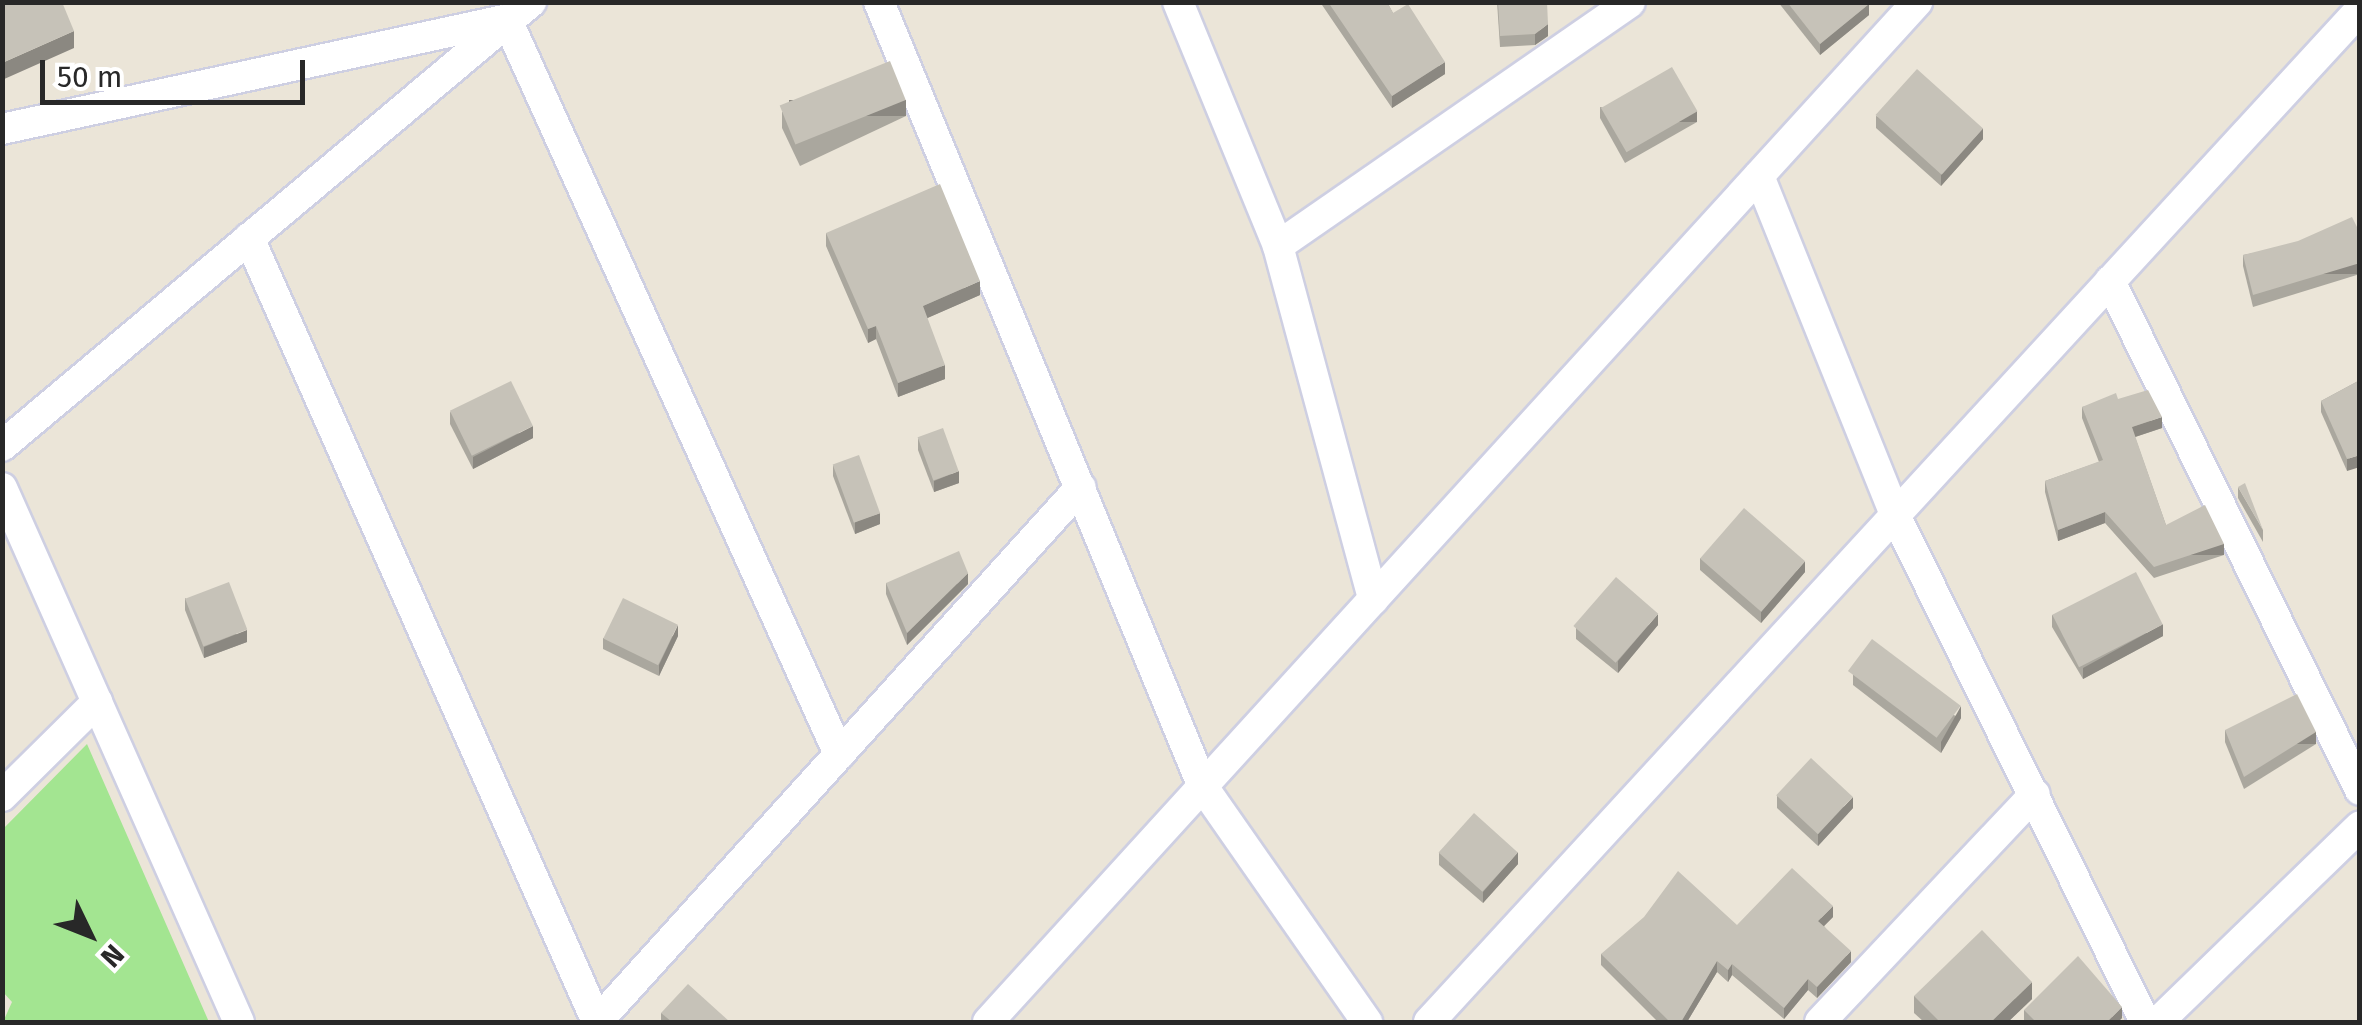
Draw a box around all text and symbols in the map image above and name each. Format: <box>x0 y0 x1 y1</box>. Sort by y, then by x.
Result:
scale bar <box>45 40 310 102</box>
text: 50 m <box>57 59 122 95</box>
north arrow <box>40 885 140 985</box>
text: N <box>94 938 131 974</box>

